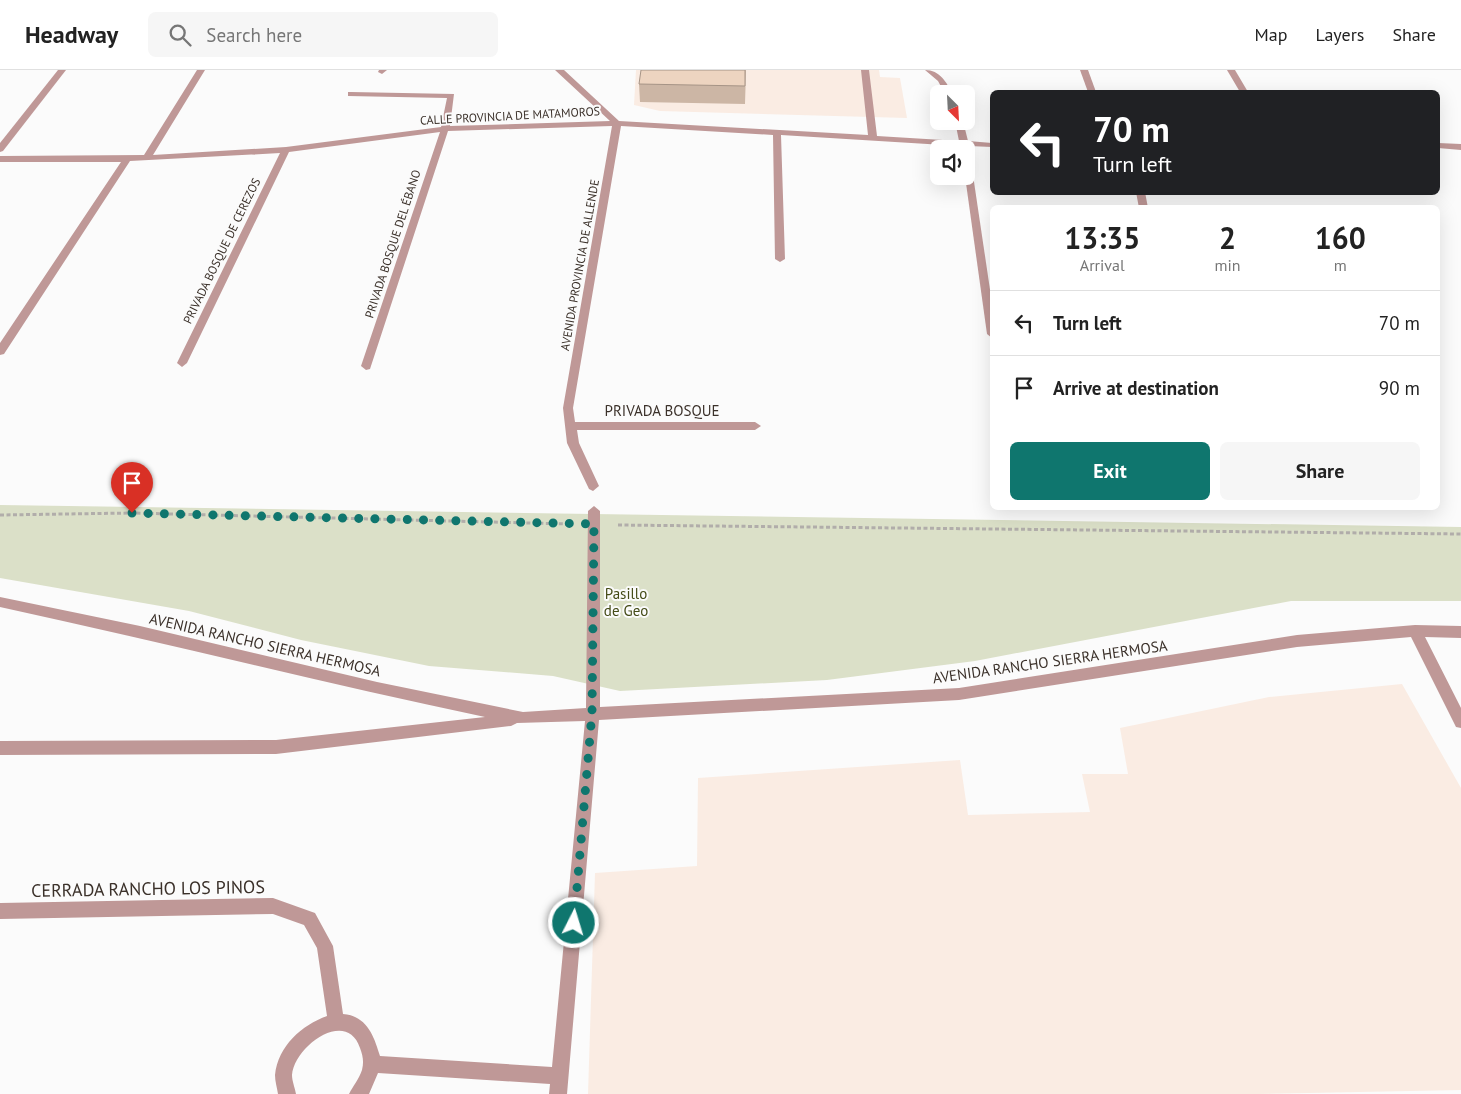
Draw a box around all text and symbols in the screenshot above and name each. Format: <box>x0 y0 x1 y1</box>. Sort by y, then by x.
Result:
search box <box>148 12 498 57</box>
text: Headway <box>25 19 118 50</box>
icon: search <box>166 21 194 49</box>
text: Search here <box>206 23 302 47</box>
text: Map <box>1255 23 1287 46</box>
text: Layers <box>1315 23 1364 46</box>
text: Share <box>1392 23 1436 46</box>
north arrow <box>930 85 975 130</box>
map controls <box>930 85 975 185</box>
street label: CALLE PROVINCIA DE MATAMOROS <box>420 103 600 128</box>
text: 70 m <box>1093 106 1170 152</box>
icon: left <box>1010 110 1075 175</box>
button: sound <box>930 140 975 185</box>
text: Turn left <box>1093 150 1172 178</box>
street label: PRIVADA BOSQUE DEL ÉBANO <box>361 168 424 320</box>
street label: PRIVADA BOSQUE DE CEREZOS <box>180 175 263 326</box>
street label: AVENIDA PROVINCIA DE ALLENDE <box>557 178 602 352</box>
text: 13:35 <box>1064 218 1140 257</box>
text: 2 <box>1219 218 1236 257</box>
text: 160 <box>1315 218 1366 257</box>
text: Arrival <box>1080 255 1125 275</box>
text: min <box>1215 255 1241 275</box>
text: m <box>1334 255 1347 275</box>
icon: left <box>1010 309 1038 337</box>
text: Turn left <box>1053 311 1122 335</box>
text: 70 m <box>1379 311 1420 335</box>
icon: arrive <box>1010 374 1038 402</box>
text: Arrive at destination <box>1053 376 1219 400</box>
text: 90 m <box>1379 376 1420 400</box>
street label: PRIVADA BOSQUE <box>605 401 719 420</box>
button: Exit <box>1010 442 1210 500</box>
button: Share <box>1220 442 1420 500</box>
pin <box>111 462 153 513</box>
icon: arrive <box>118 469 146 497</box>
park label: Pasillo de Geo <box>604 584 648 620</box>
street label: AVENIDA RANCHO SIERRA HERMOSA <box>148 609 383 680</box>
street label: AVENIDA RANCHO SIERRA HERMOSA <box>931 636 1169 687</box>
street label: CERRADA RANCHO LOS PINOS <box>31 875 265 902</box>
position arrow <box>547 896 599 948</box>

